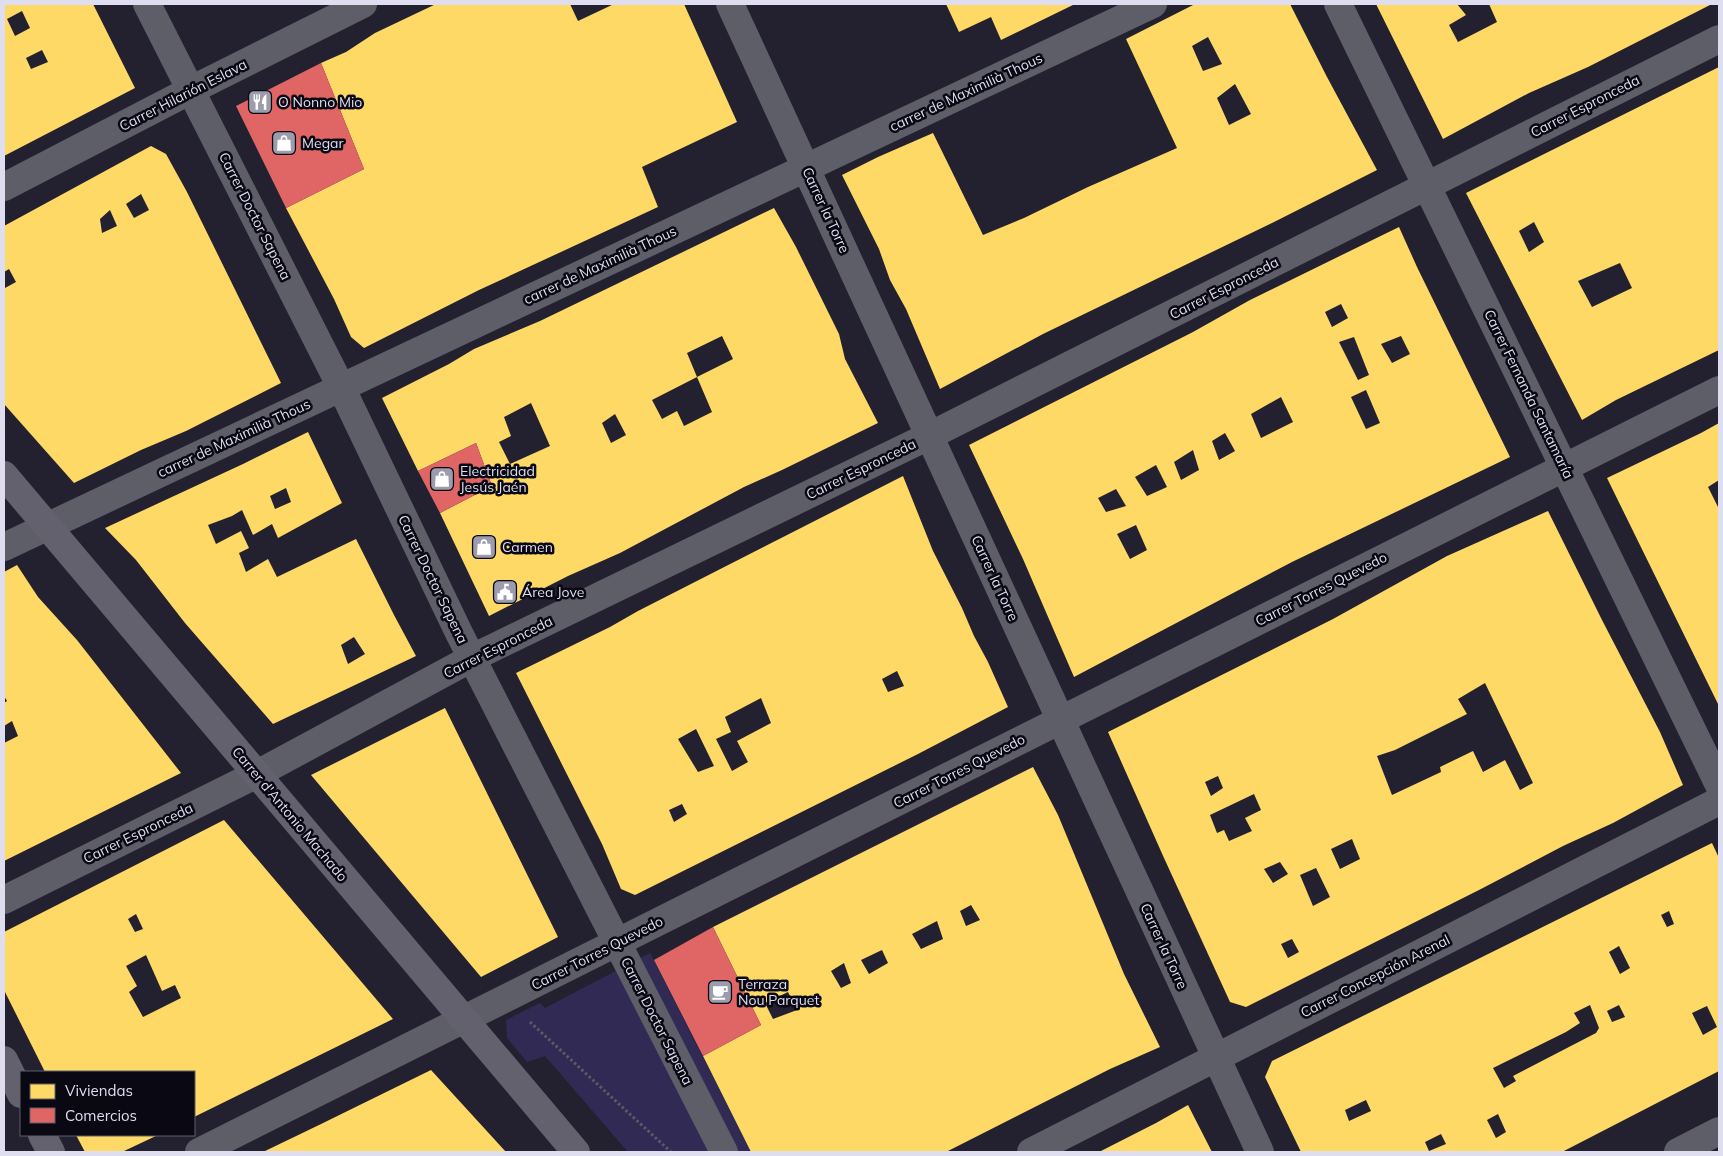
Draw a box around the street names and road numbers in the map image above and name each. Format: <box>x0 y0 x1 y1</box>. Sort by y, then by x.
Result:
street label: carrer de Maximilià Thous <box>887 49 1045 135</box>
street label: Carrer Hilarión Eslava <box>116 55 250 135</box>
street label: Carrer Espronceda <box>1527 71 1643 141</box>
street label: Carrer Doctor Sapena <box>215 149 295 283</box>
street label: Carrer la Torre <box>798 164 854 256</box>
street label: carrer de Maximilià Thous <box>521 222 679 308</box>
street label: Carrer Espronceda <box>1166 253 1282 323</box>
street label: Carrer Fernanda Santamaría <box>1480 307 1578 481</box>
street label: carrer de Maximilià Thous <box>155 395 313 481</box>
street label: Carrer Espronceda <box>803 435 919 503</box>
street label: Carrer Doctor Sapena <box>394 512 472 646</box>
street label: Carrer la Torre <box>967 532 1023 624</box>
street label: Carrer Torres Quevedo <box>1252 548 1390 630</box>
street label: Carrer Espronceda <box>440 612 556 682</box>
street label: Carrer Torres Quevedo <box>890 730 1028 812</box>
street label: Carrer d'Antonio Machado <box>228 743 352 885</box>
street label: Carrer Espronceda <box>80 799 196 867</box>
street label: Carrer la Torre <box>1136 900 1192 992</box>
street label: Carrer Torres Quevedo <box>528 912 666 994</box>
street label: Carrer Concepción Arenal <box>1297 930 1453 1022</box>
street label: Carrer Doctor Sapena <box>617 954 697 1088</box>

